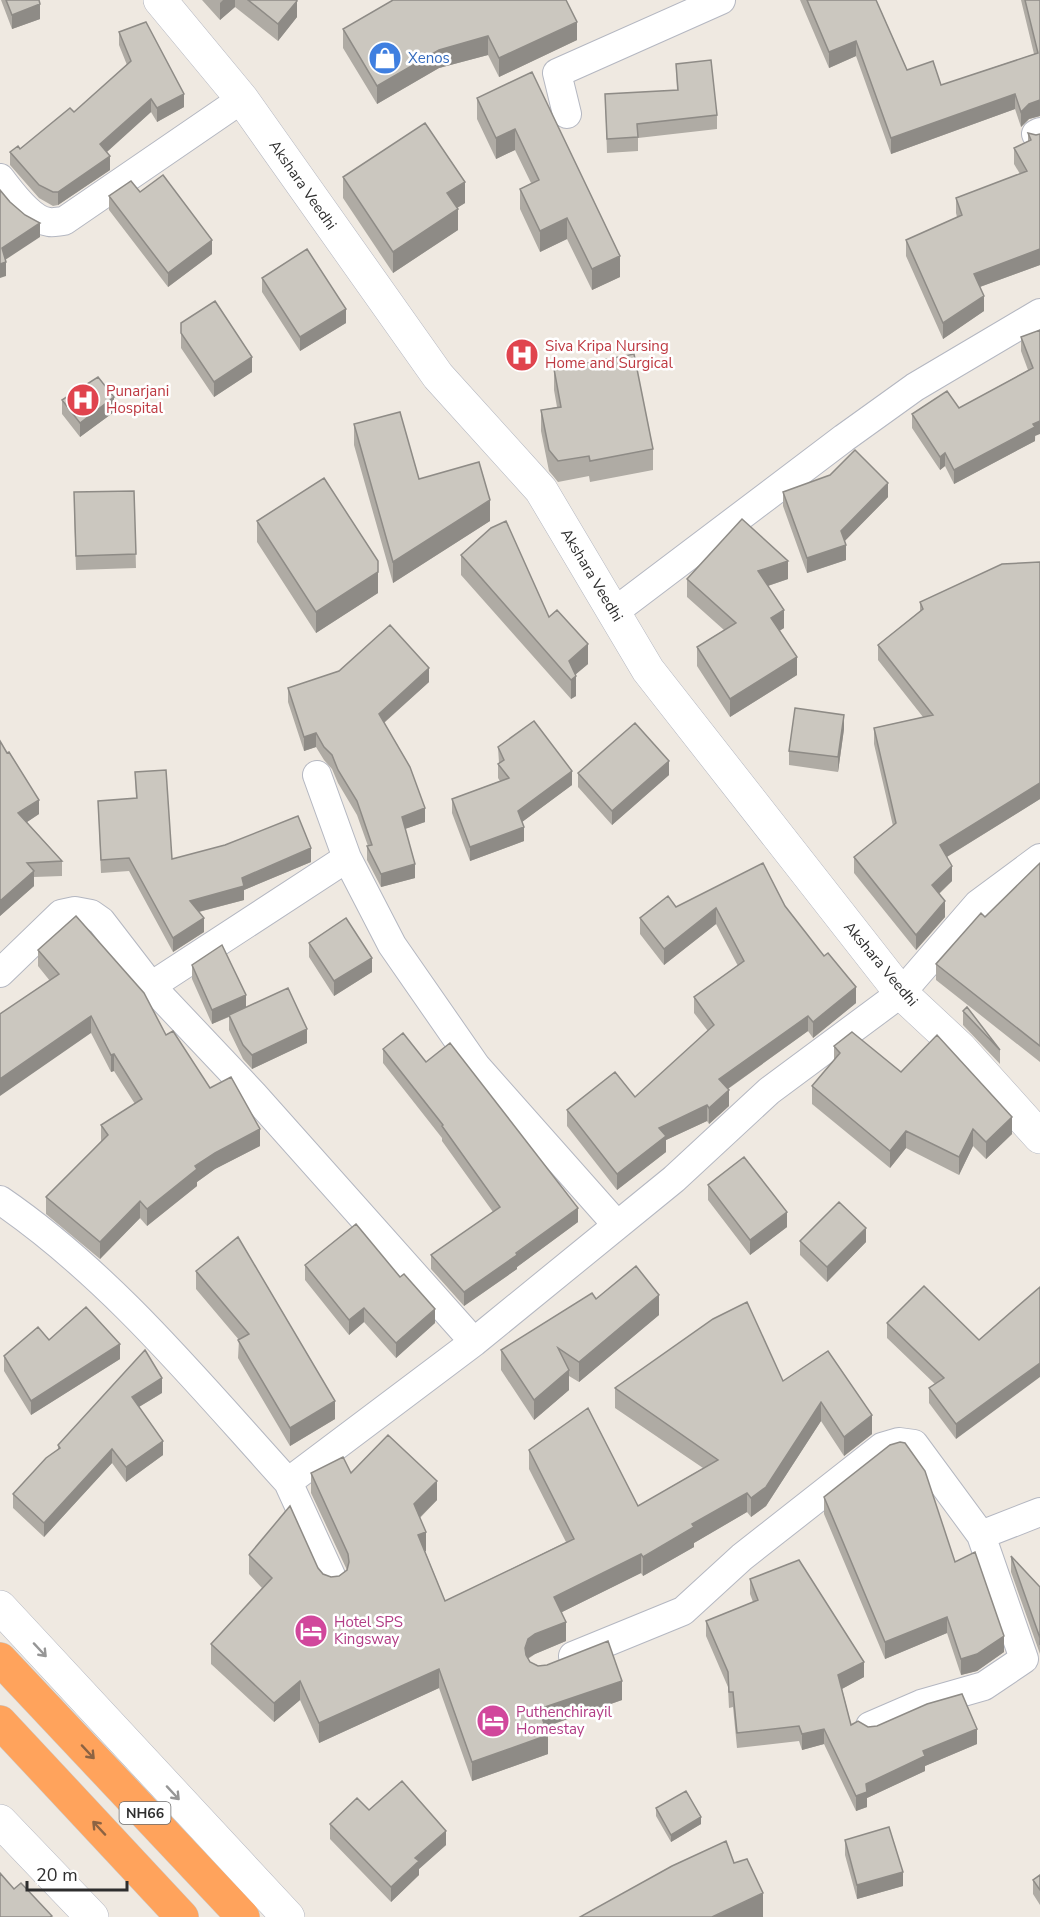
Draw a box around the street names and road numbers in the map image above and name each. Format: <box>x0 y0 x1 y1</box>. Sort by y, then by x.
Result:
street label: Akshara Veedhi <box>265 136 341 234</box>
street label: Akshara Veedhi <box>556 525 628 625</box>
street label: Akshara Veedhi <box>840 917 922 1011</box>
road number: NH66 <box>120 1802 170 1824</box>

